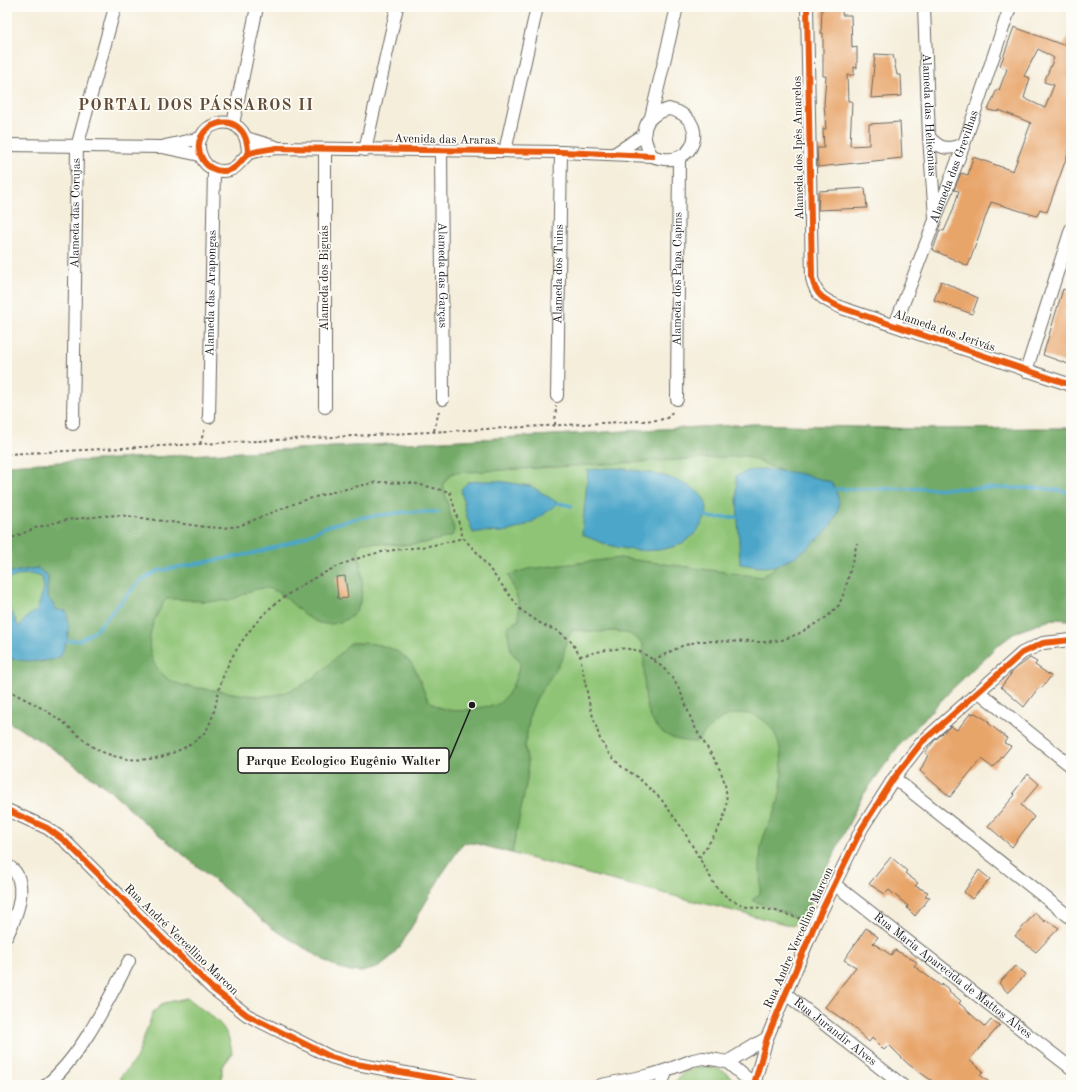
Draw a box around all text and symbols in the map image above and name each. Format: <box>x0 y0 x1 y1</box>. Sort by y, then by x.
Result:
street label: Alameda das Helicônias <box>920 53 938 177</box>
street label: Alameda dos Ipês Amarelos <box>792 76 806 220</box>
district label: PORTAL DOS PÁSSAROS II <box>78 94 314 114</box>
street label: Alameda das Grevilhas <box>928 109 981 225</box>
street label: Avenida das Araras <box>394 133 496 147</box>
street label: Alameda das Corujas <box>69 158 83 268</box>
street label: Alameda dos Papa Capins <box>671 212 685 346</box>
street label: Alameda das Garças <box>436 222 448 328</box>
street label: Alameda dos Tuins <box>552 224 566 324</box>
street label: Alameda dos Biguás <box>319 225 331 331</box>
street label: Alameda das Arapongas <box>204 230 219 356</box>
street label: Alameda dos Jerivás <box>891 308 997 354</box>
callout: Parque Ecologico Eugênio Walter <box>238 748 449 773</box>
text: Parque Ecologico Eugênio Walter <box>246 755 441 768</box>
street label: Rua Andre Vercellino Marcon <box>762 865 836 1011</box>
street label: Rua André Vercellino Marcon <box>122 882 241 998</box>
street label: Rua Maria Aparecida de Mattos Alves <box>871 911 1034 1041</box>
street label: Rua Jurandir Alves <box>791 996 878 1068</box>

